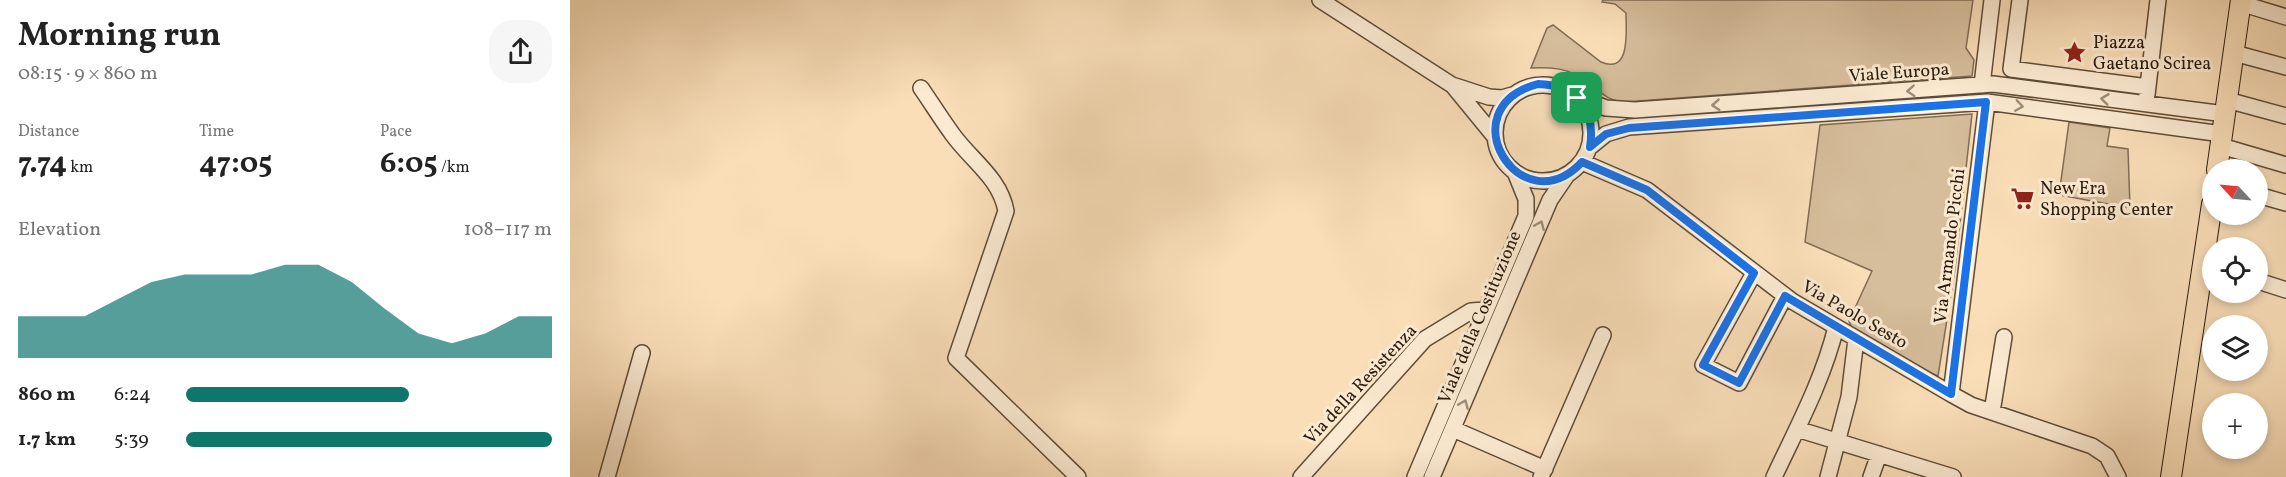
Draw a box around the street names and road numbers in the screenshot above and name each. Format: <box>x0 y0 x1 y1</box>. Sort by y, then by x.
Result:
street label: Viale Europa <box>1848 58 1950 89</box>
street label: Via Armando Picchi <box>1929 167 1972 325</box>
street label: Viale della Costituzione <box>1433 227 1528 408</box>
street label: Via Paolo Sesto <box>1797 275 1912 356</box>
street label: Via della Resistenza <box>1299 319 1424 451</box>

